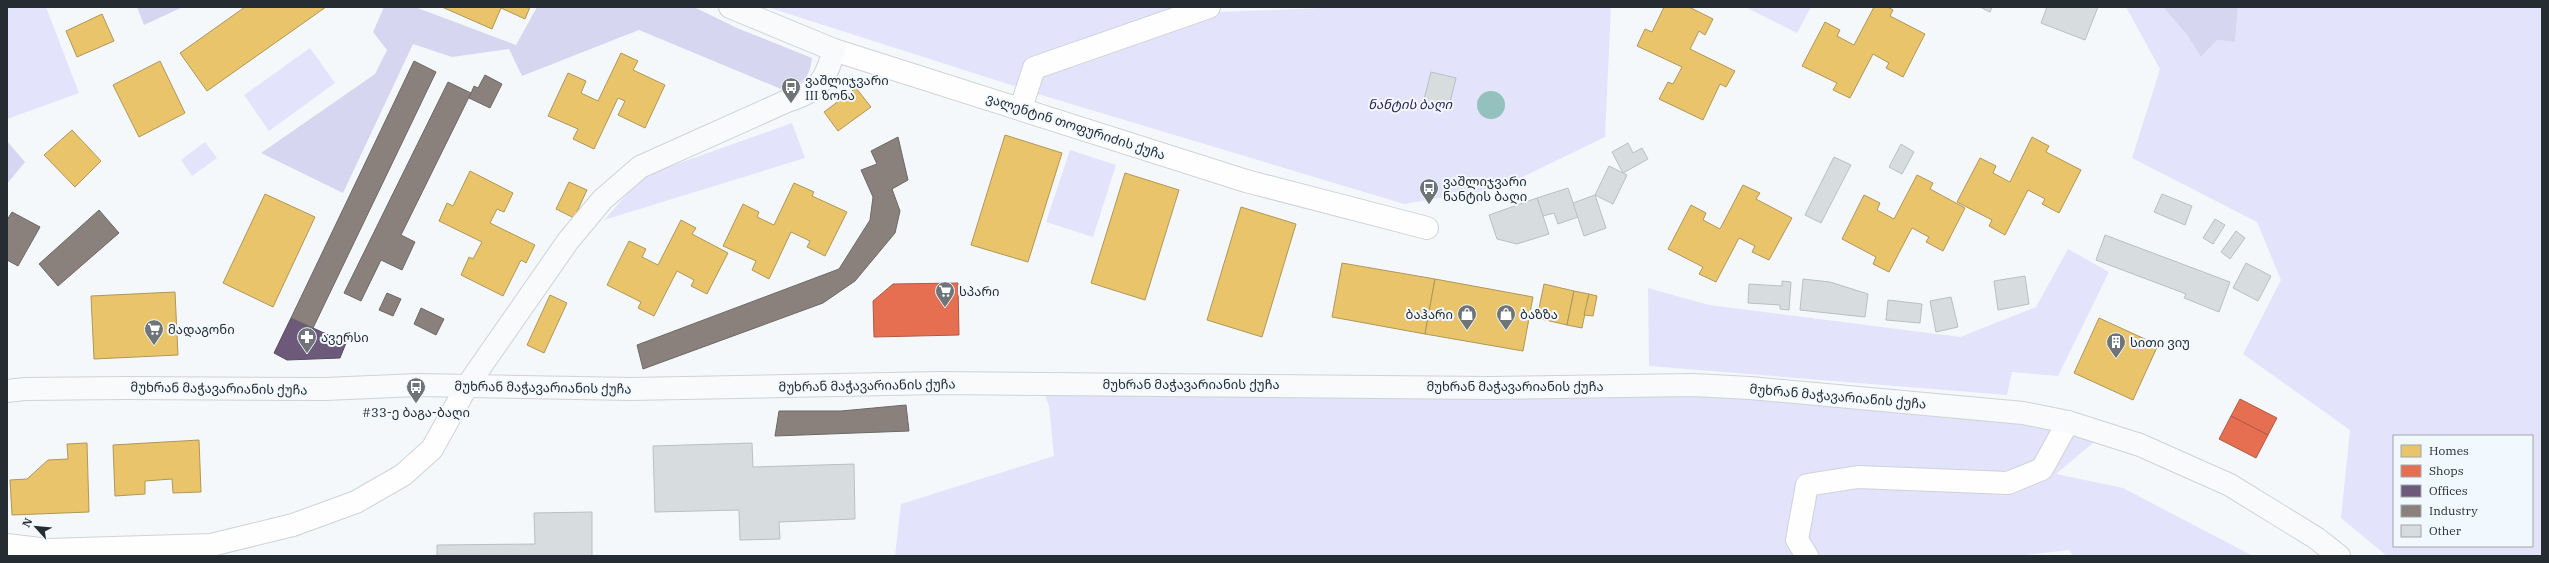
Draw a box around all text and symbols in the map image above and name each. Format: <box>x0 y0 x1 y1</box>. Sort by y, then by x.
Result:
place label: ვაშლიჯვარი III ზონა <box>805 72 889 104</box>
bus stop icon: ვაშლიჯვარი III ზონა <box>780 76 802 104</box>
street label: ვალენტინ თოფურიძის ქუჩა <box>984 89 1168 164</box>
park label: ნანტის ბაღი <box>1368 96 1452 113</box>
place label: ვაშლიჯვარი ნანტის ბაღი <box>1443 173 1527 205</box>
bus stop icon: ვაშლიჯვარი ნანტის ბაღი <box>1418 177 1440 205</box>
supermarket icon: სპარი <box>934 280 956 308</box>
place label: სპარი <box>959 283 999 300</box>
shop icon: ბაჰარი <box>1456 303 1478 331</box>
shop icon: ბაზზა <box>1495 303 1517 331</box>
place label: ბაჰარი <box>1406 306 1453 323</box>
place label: ბაზზა <box>1520 306 1558 323</box>
supermarket icon: მადაგონი <box>143 318 165 346</box>
place label: მადაგონი <box>168 321 235 338</box>
pharmacy icon: ავერსი <box>296 326 318 354</box>
place label: ავერსი <box>321 329 369 346</box>
building icon: სითი ვიუ <box>2105 331 2127 359</box>
place label: სითი ვიუ <box>2130 334 2190 351</box>
street label: მუხრან მაჭავარიანის ქუჩა <box>778 375 956 396</box>
bus stop icon: #33-ე ბაგა-ბაღი <box>405 376 427 404</box>
street label: მუხრან მაჭავარიანის ქუჩა <box>1102 376 1280 393</box>
street label: მუხრან მაჭავარიანის ქუჩა <box>454 377 632 398</box>
street label: მუხრან მაჭავარიანის ქუჩა <box>130 378 308 399</box>
street label: მუხრან მაჭავარიანის ქუჩა <box>1426 378 1604 395</box>
street label: მუხრან მაჭავარიანის ქუჩა <box>1749 380 1927 413</box>
place label: #33-ე ბაგა-ბაღი <box>362 404 470 421</box>
legend <box>2393 435 2533 547</box>
text: Homes <box>2429 443 2469 458</box>
text: Shops <box>2429 463 2464 478</box>
text: Offices <box>2429 483 2468 498</box>
text: Industry <box>2429 503 2478 518</box>
north arrow <box>16 507 56 547</box>
text: N <box>19 515 35 530</box>
text: Other <box>2429 523 2462 538</box>

